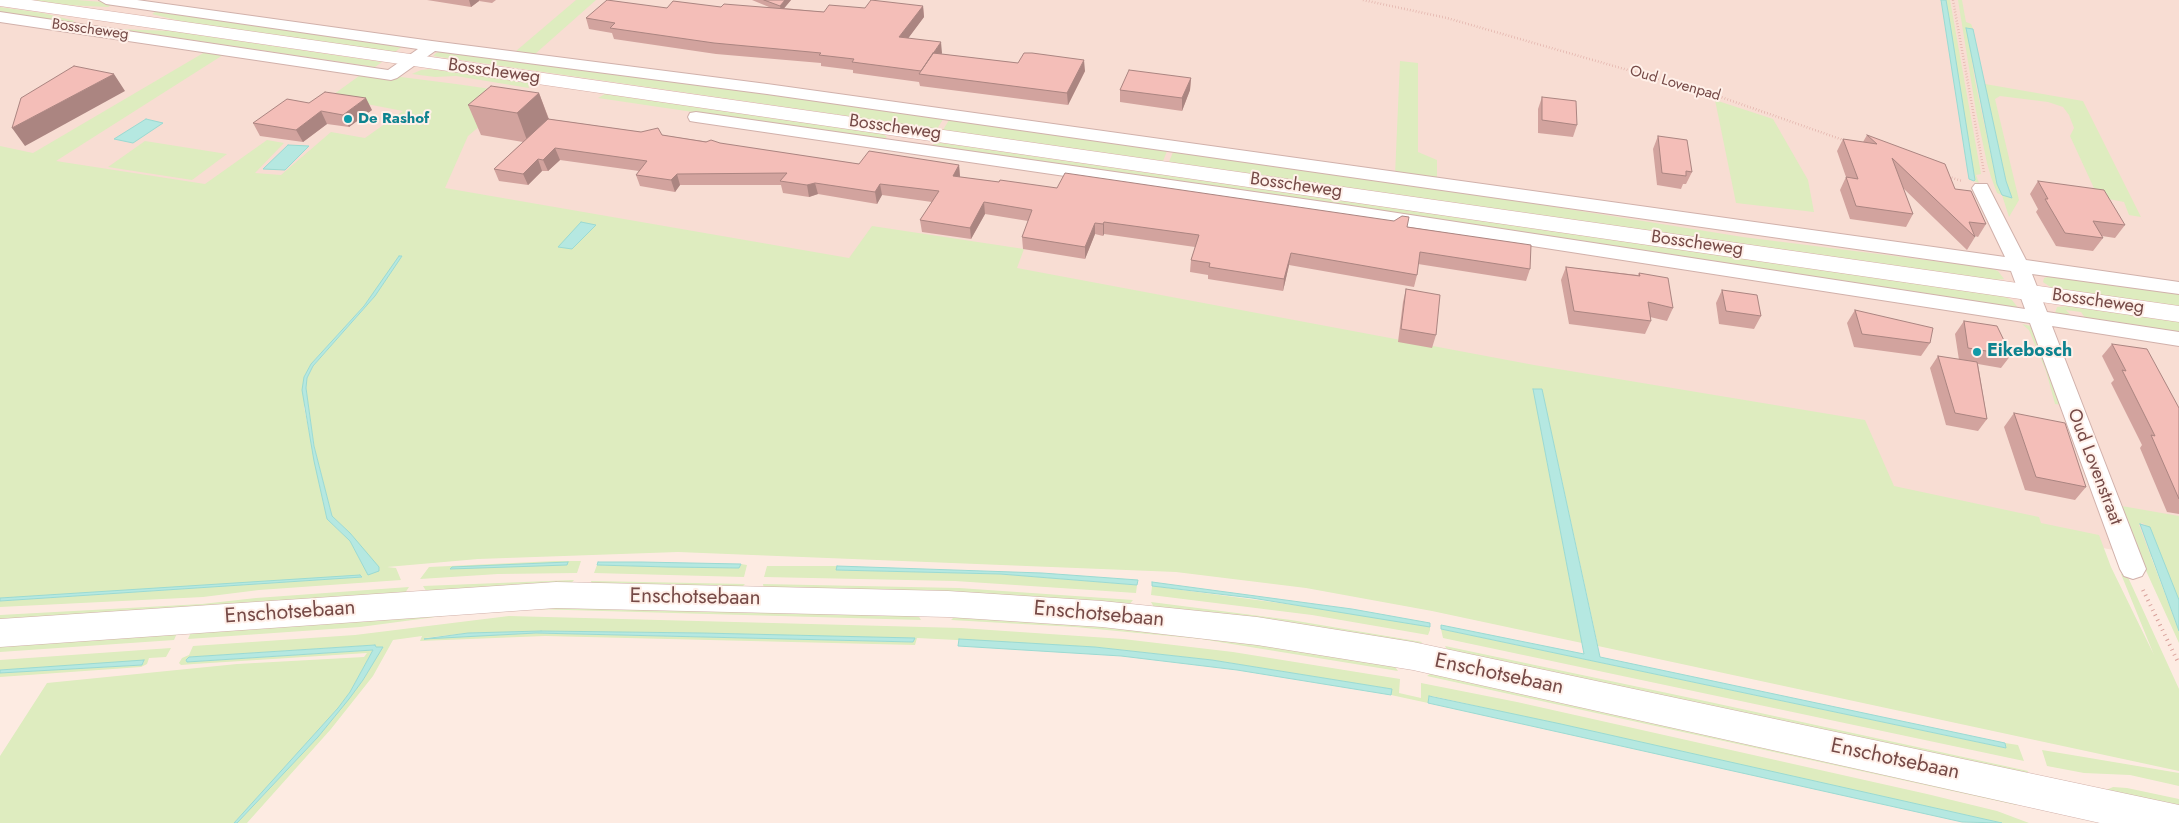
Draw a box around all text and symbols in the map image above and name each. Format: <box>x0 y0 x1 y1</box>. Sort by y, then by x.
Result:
street label: Bosscheweg <box>50 16 130 44</box>
street label: Bosscheweg <box>446 55 542 89</box>
street label: Oud Lovenpad <box>1627 62 1723 106</box>
place label: De Rashof <box>358 110 429 128</box>
street label: Bosscheweg <box>847 111 943 145</box>
marker: De Rashof <box>342 113 354 125</box>
street label: Bosscheweg <box>1248 169 1344 203</box>
street label: Bosscheweg <box>1649 227 1745 261</box>
street label: Bosscheweg <box>2050 285 2146 319</box>
place label: Eikebosch <box>1987 341 2072 363</box>
marker: Eikebosch <box>1971 346 1983 358</box>
street label: Oud Lovenstraat <box>2062 406 2126 528</box>
street label: Enschotsebaan <box>629 584 761 612</box>
street label: Enschotsebaan <box>224 596 356 630</box>
street label: Enschotsebaan <box>1033 597 1165 633</box>
street label: Enschotsebaan <box>1432 649 1566 701</box>
street label: Enschotsebaan <box>1828 734 1962 786</box>

